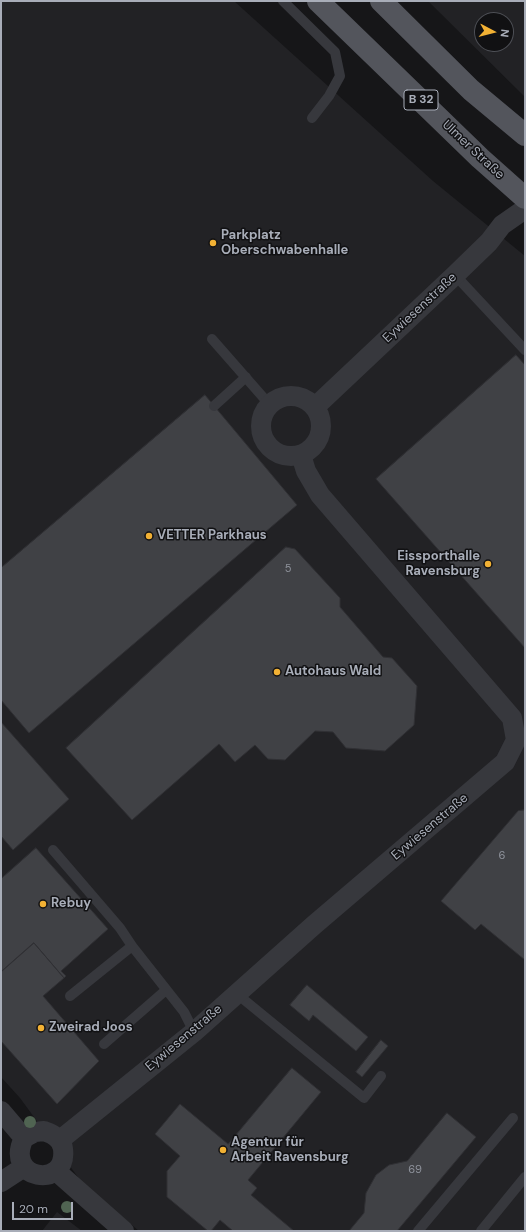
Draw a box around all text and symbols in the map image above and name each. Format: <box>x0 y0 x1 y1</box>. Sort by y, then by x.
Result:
north arrow <box>474 12 514 52</box>
text: N <box>497 29 512 38</box>
road number: B 32 <box>404 90 438 110</box>
street label: Ulmer Straße <box>439 117 507 183</box>
place label: Parkplatz Oberschwabenhalle <box>221 228 348 259</box>
marker: Parkplatz Oberschwabenhalle <box>208 238 218 248</box>
street label: Eywiesenstraße <box>380 270 460 346</box>
place label: VETTER Parkhaus <box>157 528 267 544</box>
marker: VETTER Parkhaus <box>144 531 154 541</box>
place label: Eissporthalle Ravensburg <box>397 549 480 580</box>
marker: Eissporthalle Ravensburg <box>483 559 493 569</box>
house number: 5 <box>285 562 291 576</box>
place label: Autohaus Wald <box>285 664 381 680</box>
marker: Autohaus Wald <box>272 667 282 677</box>
street label: Eywiesenstraße <box>388 790 472 864</box>
house number: 6 <box>499 849 505 863</box>
place label: Rebuy <box>51 896 91 912</box>
marker: Rebuy <box>38 899 48 909</box>
street label: Eywiesenstraße <box>142 1001 226 1075</box>
place label: Zweirad Joos <box>49 1020 133 1036</box>
marker: Zweirad Joos <box>36 1023 46 1033</box>
place label: Agentur für Arbeit Ravensburg <box>231 1135 349 1166</box>
marker: Agentur für Arbeit Ravensburg <box>218 1145 228 1155</box>
house number: 69 <box>408 1163 422 1177</box>
scale bar <box>14 1194 75 1220</box>
text: 20 m <box>19 1201 48 1217</box>

